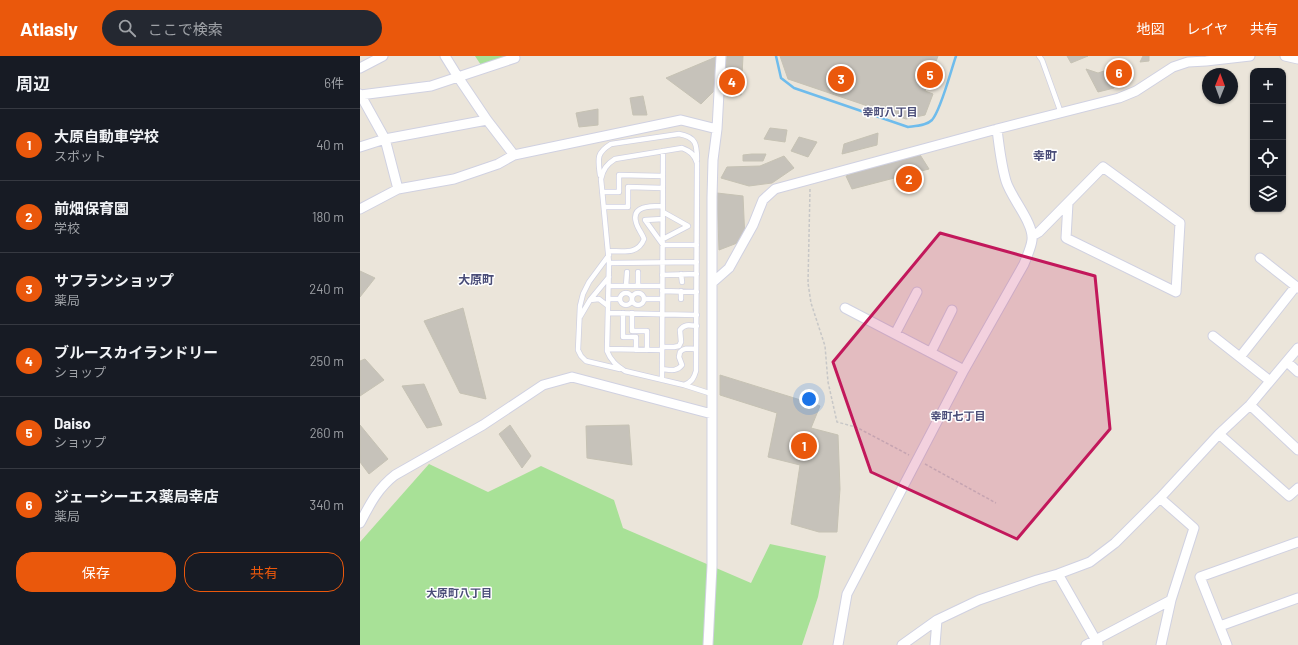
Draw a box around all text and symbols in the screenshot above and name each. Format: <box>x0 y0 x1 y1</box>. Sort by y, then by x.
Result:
search box <box>102 10 382 46</box>
text: Atlasly <box>20 17 78 40</box>
icon: search <box>116 17 138 39</box>
text: ここで検索 <box>148 20 223 38</box>
text: 地図 <box>1136 20 1164 37</box>
text: レイヤ <box>1186 20 1228 37</box>
text: 共有 <box>1250 20 1278 37</box>
pin: 6 <box>1106 58 1132 88</box>
pin: 5 <box>917 60 943 90</box>
pin: 3 <box>828 64 854 94</box>
pin: 4 <box>719 67 745 97</box>
north arrow <box>1202 68 1238 104</box>
map controls <box>1250 68 1286 212</box>
button: + <box>1250 68 1286 104</box>
text: 周辺 <box>16 73 50 93</box>
text: 6件 <box>324 75 344 91</box>
button: − <box>1250 104 1286 140</box>
district label: 幸町八丁目 <box>863 105 918 118</box>
text: 大原自動車学校 <box>54 127 159 145</box>
text: 1 <box>27 137 31 153</box>
text: 40 m <box>316 137 344 153</box>
button: locate <box>1250 140 1286 176</box>
text: スポット <box>54 148 106 164</box>
district label: 幸町 <box>1033 148 1057 162</box>
pin: 2 <box>896 164 922 194</box>
button: layers <box>1250 176 1286 212</box>
text: 前畑保育園 <box>54 199 129 217</box>
text: 2 <box>25 209 33 225</box>
text: 180 m <box>312 209 344 225</box>
text: 学校 <box>54 220 80 236</box>
text: サフランショップ <box>54 271 174 289</box>
district label: 大原町 <box>458 272 494 286</box>
text: 3 <box>25 281 33 297</box>
text: 240 m <box>309 281 344 297</box>
text: 薬局 <box>54 292 80 308</box>
text: ブルースカイランドリー <box>54 343 218 361</box>
text: 4 <box>25 353 33 369</box>
text: 250 m <box>310 353 344 369</box>
text: ショップ <box>54 364 106 380</box>
your location <box>799 389 819 409</box>
district label: 幸町七丁目 <box>931 409 986 422</box>
text: Daiso <box>54 414 91 432</box>
text: 5 <box>25 425 33 441</box>
text: 260 m <box>310 425 344 441</box>
pin: 1 <box>791 431 817 461</box>
text: ショップ <box>54 434 106 450</box>
text: ジェーシーエス薬局幸店 <box>54 487 219 505</box>
text: 6 <box>26 497 32 513</box>
text: 340 m <box>309 497 344 513</box>
text: 薬局 <box>54 508 80 524</box>
button: 保存 <box>16 552 176 592</box>
button: 共有 <box>184 552 344 592</box>
district label: 大原町八丁目 <box>426 586 492 599</box>

